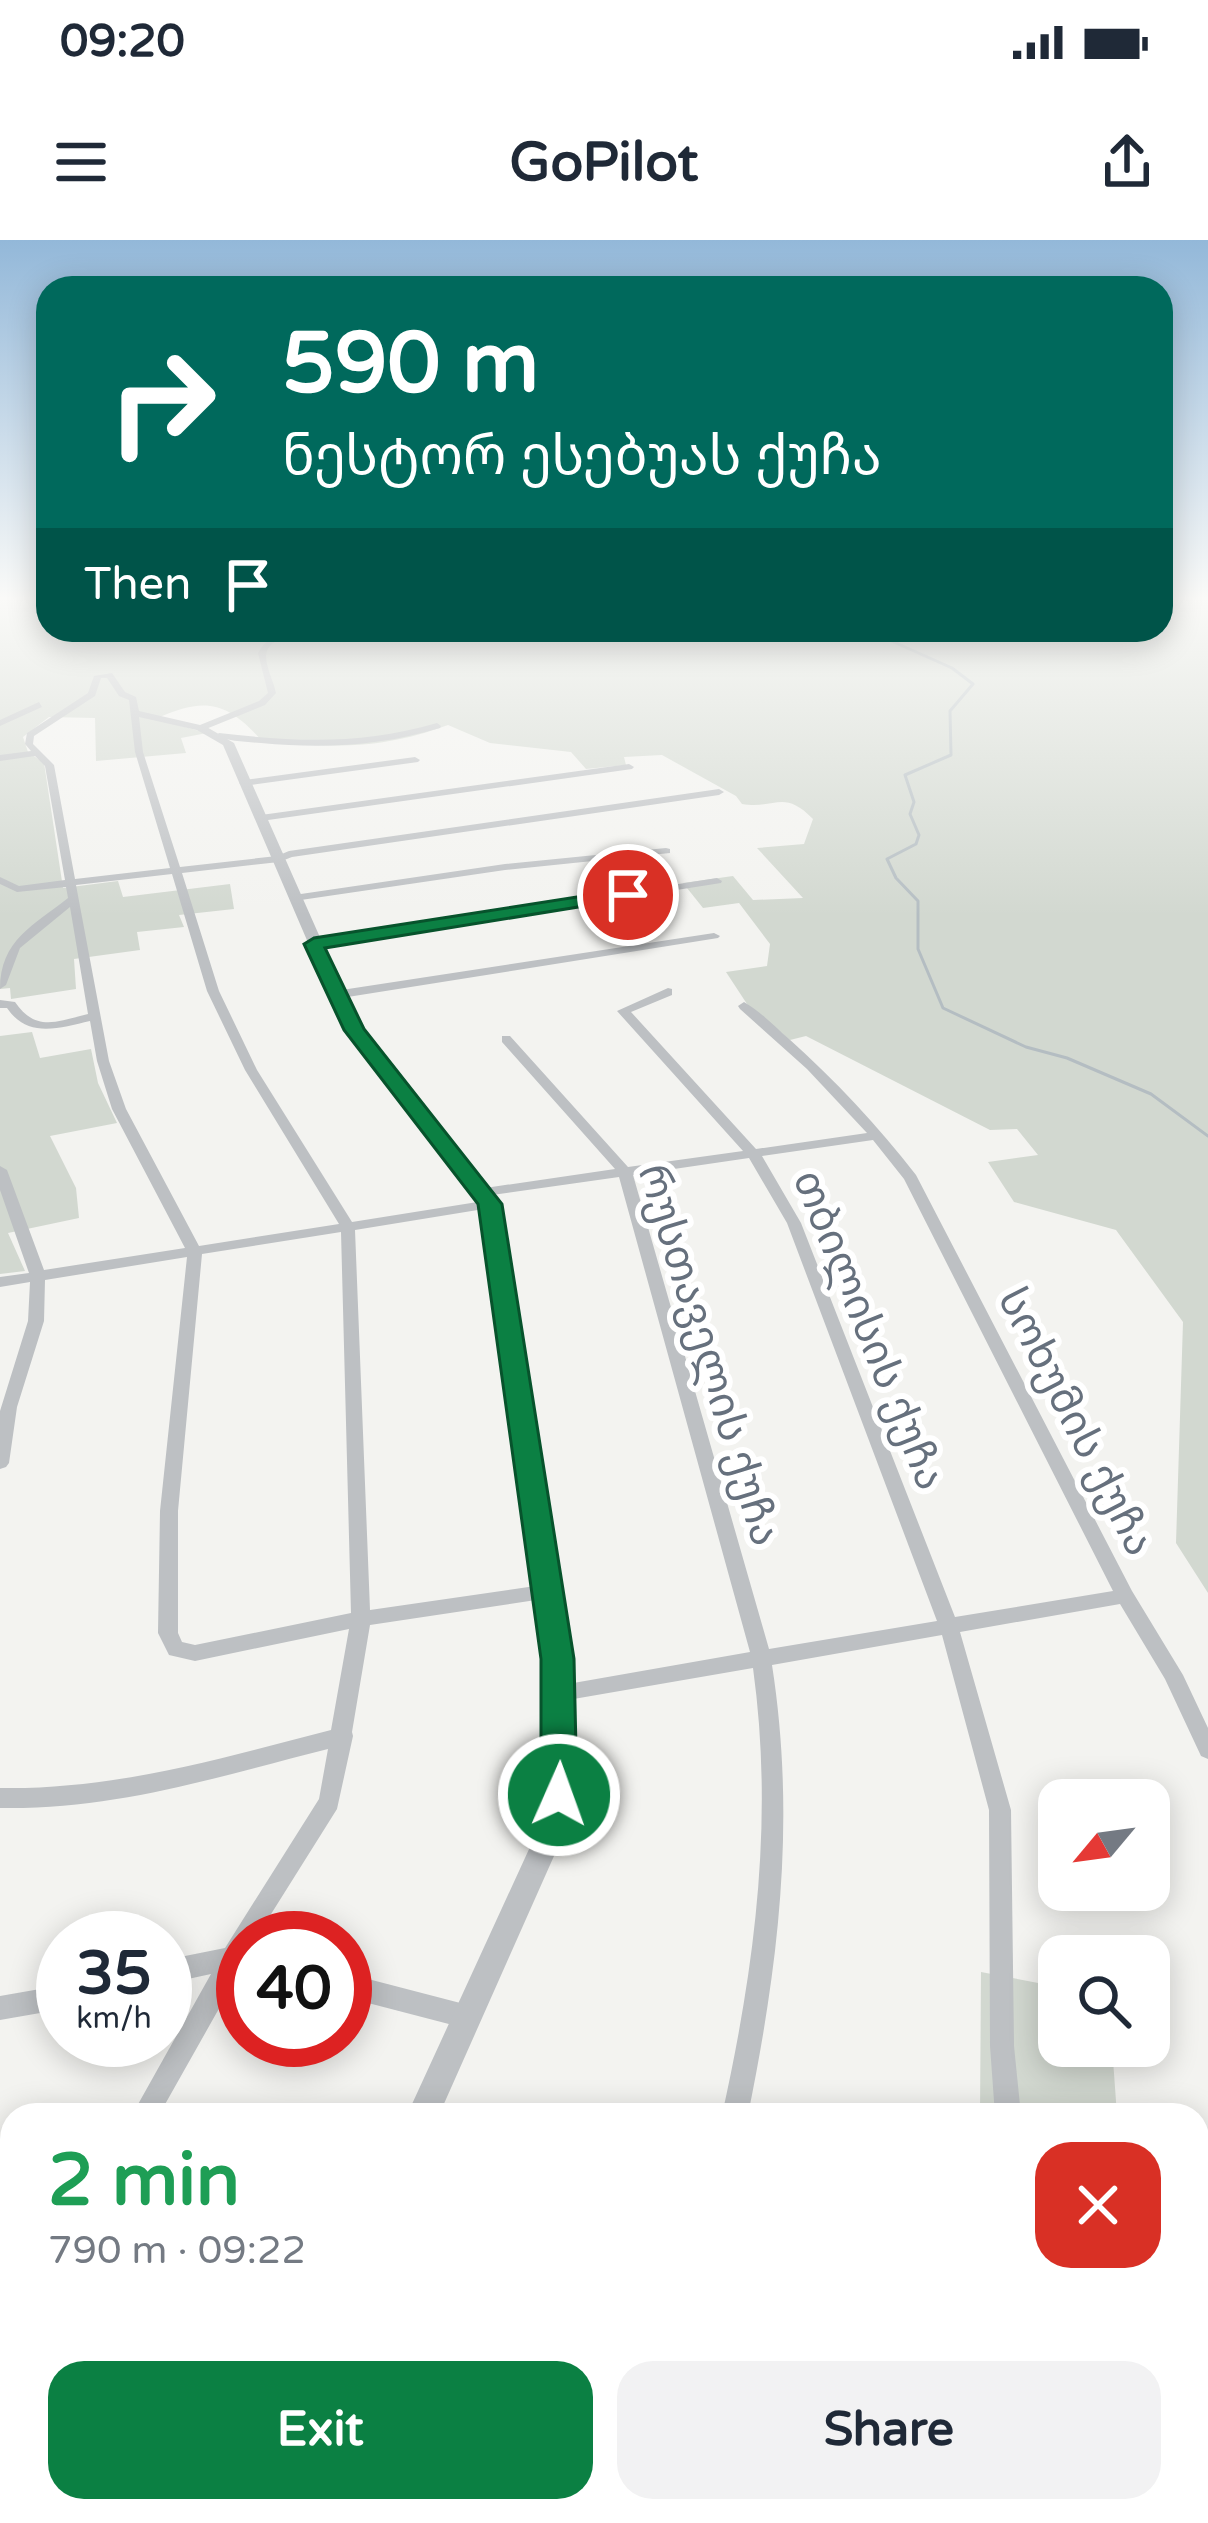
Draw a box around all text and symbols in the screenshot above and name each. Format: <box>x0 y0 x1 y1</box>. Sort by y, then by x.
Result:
text: 09:20 <box>60 15 185 69</box>
icon: menu <box>48 129 114 195</box>
icon: share <box>1094 129 1160 195</box>
text: GoPilot <box>510 130 698 195</box>
text: 590 m <box>282 314 539 415</box>
icon: right <box>84 324 240 480</box>
text: ნესტორ ესებუას ქუჩა <box>282 424 882 489</box>
icon: arrive <box>215 552 281 618</box>
text: Then <box>84 558 191 612</box>
pin <box>577 844 679 946</box>
icon: arrive <box>595 862 661 928</box>
street label: რუსთაველის ქუჩა <box>627 1158 791 1552</box>
street label: თბილისის ქუჩა <box>782 1163 956 1497</box>
street label: სოხუმის ქუჩა <box>987 1280 1165 1564</box>
position arrow <box>496 1732 622 1858</box>
north arrow <box>1038 1779 1170 1911</box>
map controls <box>1038 1779 1170 2067</box>
speed limit sign: 40 <box>216 1911 372 2067</box>
button: search <box>1038 1935 1170 2067</box>
text: 35 <box>76 1938 152 2010</box>
text: km/h <box>76 2000 152 2037</box>
text: 2 min <box>48 2138 240 2225</box>
button: close <box>1035 2142 1161 2268</box>
text: 790 m · 09:22 <box>48 2227 306 2274</box>
button: Exit <box>48 2361 593 2499</box>
button: Share <box>617 2361 1161 2499</box>

